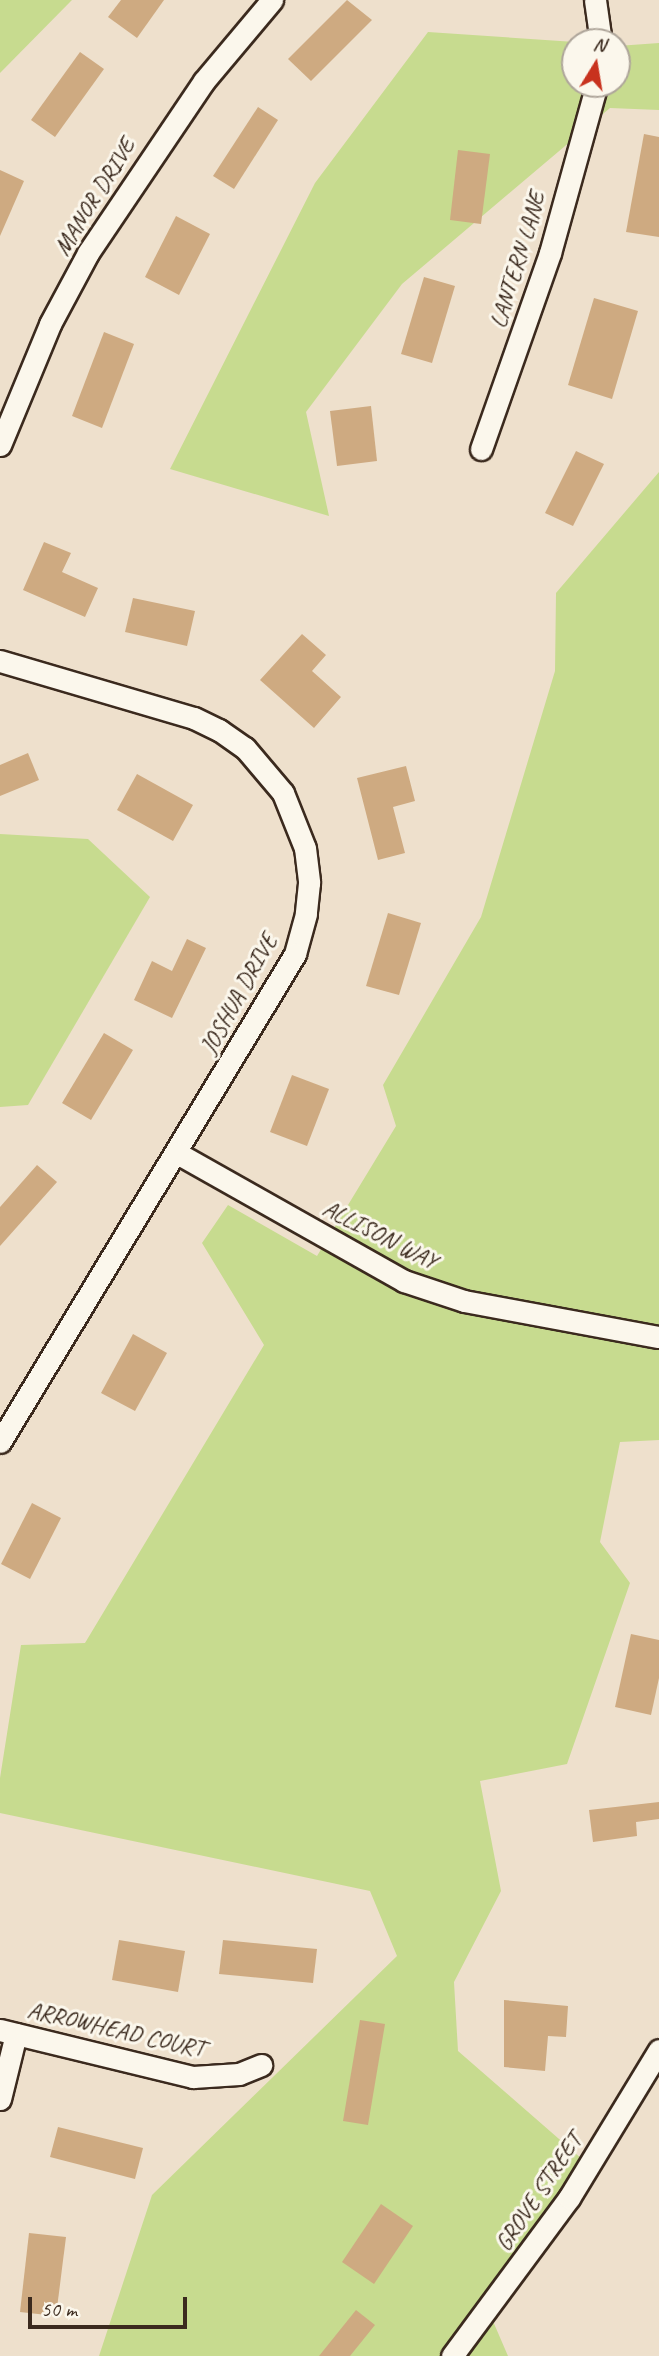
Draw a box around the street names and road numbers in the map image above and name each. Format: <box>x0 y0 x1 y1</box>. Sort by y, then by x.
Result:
street label: MANOR DRIVE <box>48 133 142 261</box>
street label: LANTERN LANE <box>484 189 552 331</box>
street label: JOSHUA DRIVE <box>194 929 284 1059</box>
street label: ALLISON WAY <box>318 1194 442 1276</box>
street label: ARROWHEAD COURT <box>26 1996 206 2064</box>
street label: GROVE STREET <box>489 2127 589 2257</box>

